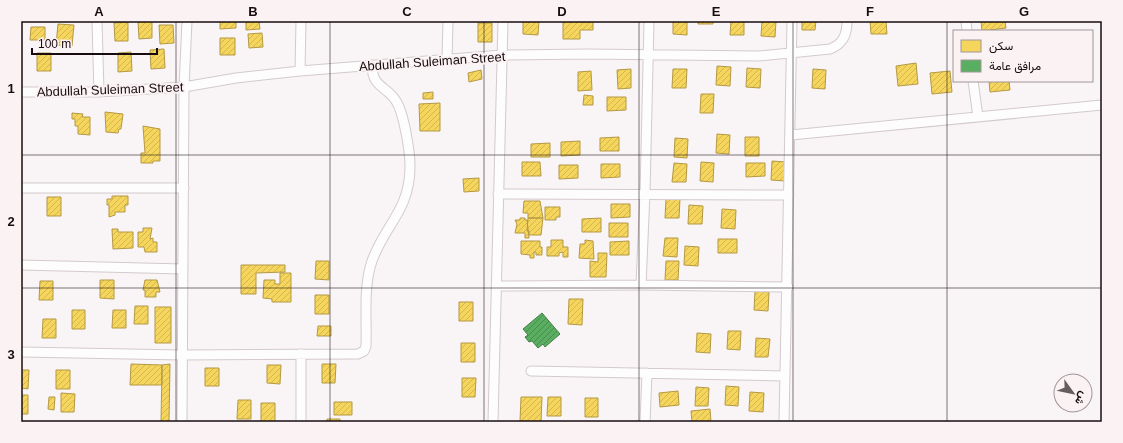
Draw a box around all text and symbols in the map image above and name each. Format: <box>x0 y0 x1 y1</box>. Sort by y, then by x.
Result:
text: A <box>94 4 104 19</box>
text: B <box>248 4 258 19</box>
text: C <box>402 4 412 19</box>
text: D <box>557 4 567 19</box>
text: E <box>712 4 721 19</box>
text: F <box>866 4 874 19</box>
text: G <box>1019 4 1029 19</box>
scale bar <box>32 30 157 56</box>
legend <box>953 30 1093 82</box>
text: 100 m <box>38 37 71 51</box>
text: سكن <box>989 39 1013 54</box>
street label: Abdullah Suleiman Street <box>358 49 506 74</box>
text: مرافق عامة <box>989 59 1041 74</box>
street label: Abdullah Suleiman Street <box>36 79 184 100</box>
text: 1 <box>7 81 15 96</box>
text: 2 <box>7 214 15 229</box>
text: 3 <box>7 347 15 362</box>
north arrow <box>1053 373 1093 413</box>
text: ش <box>1072 389 1090 407</box>

